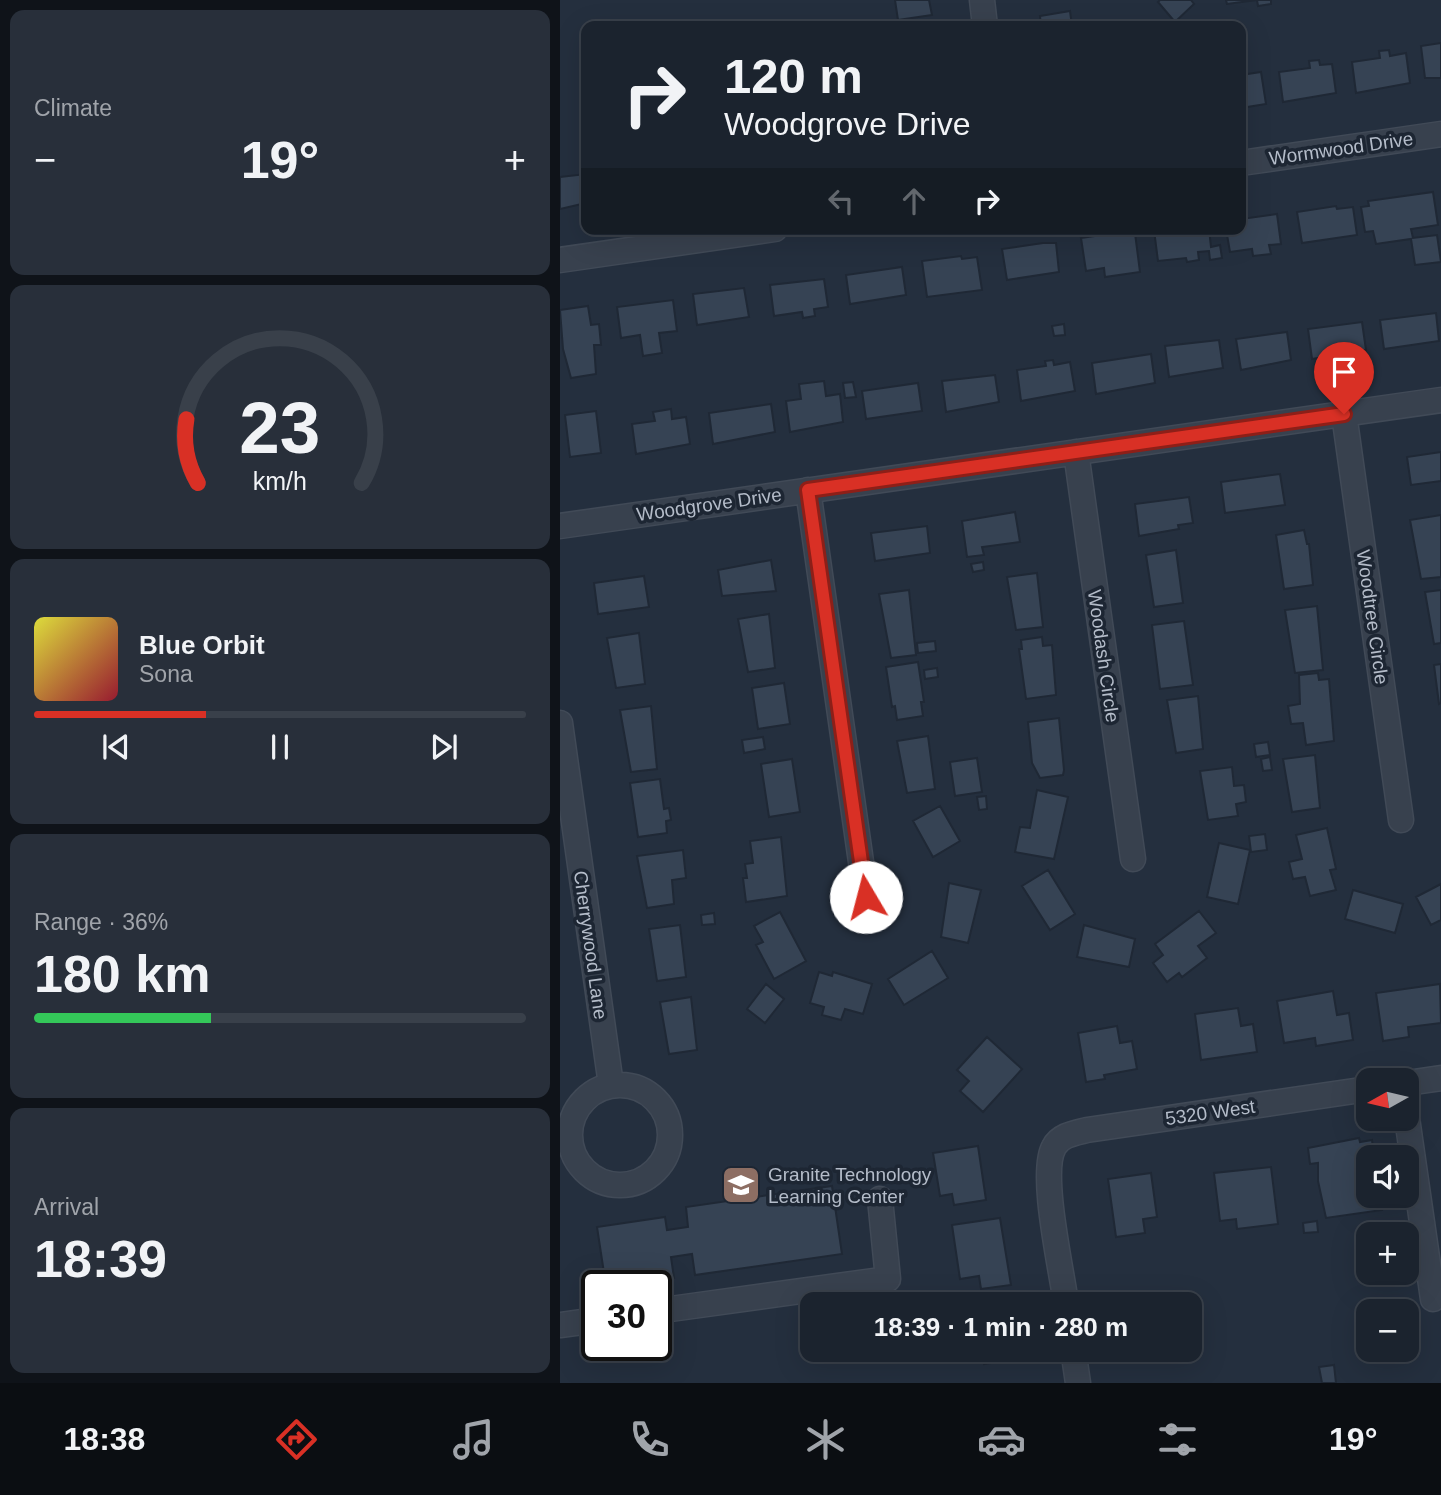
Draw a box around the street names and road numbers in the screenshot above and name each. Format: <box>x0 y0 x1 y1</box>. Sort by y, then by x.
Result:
street label: Wormwood Drive <box>1268 128 1415 169</box>
street label: Woodgrove Drive <box>635 484 783 525</box>
street label: Woodtree Circle <box>1353 548 1392 686</box>
street label: Woodash Circle <box>1084 588 1123 724</box>
street label: Cherrywood Lane <box>570 869 611 1021</box>
street label: 5320 West <box>1164 1096 1257 1129</box>

